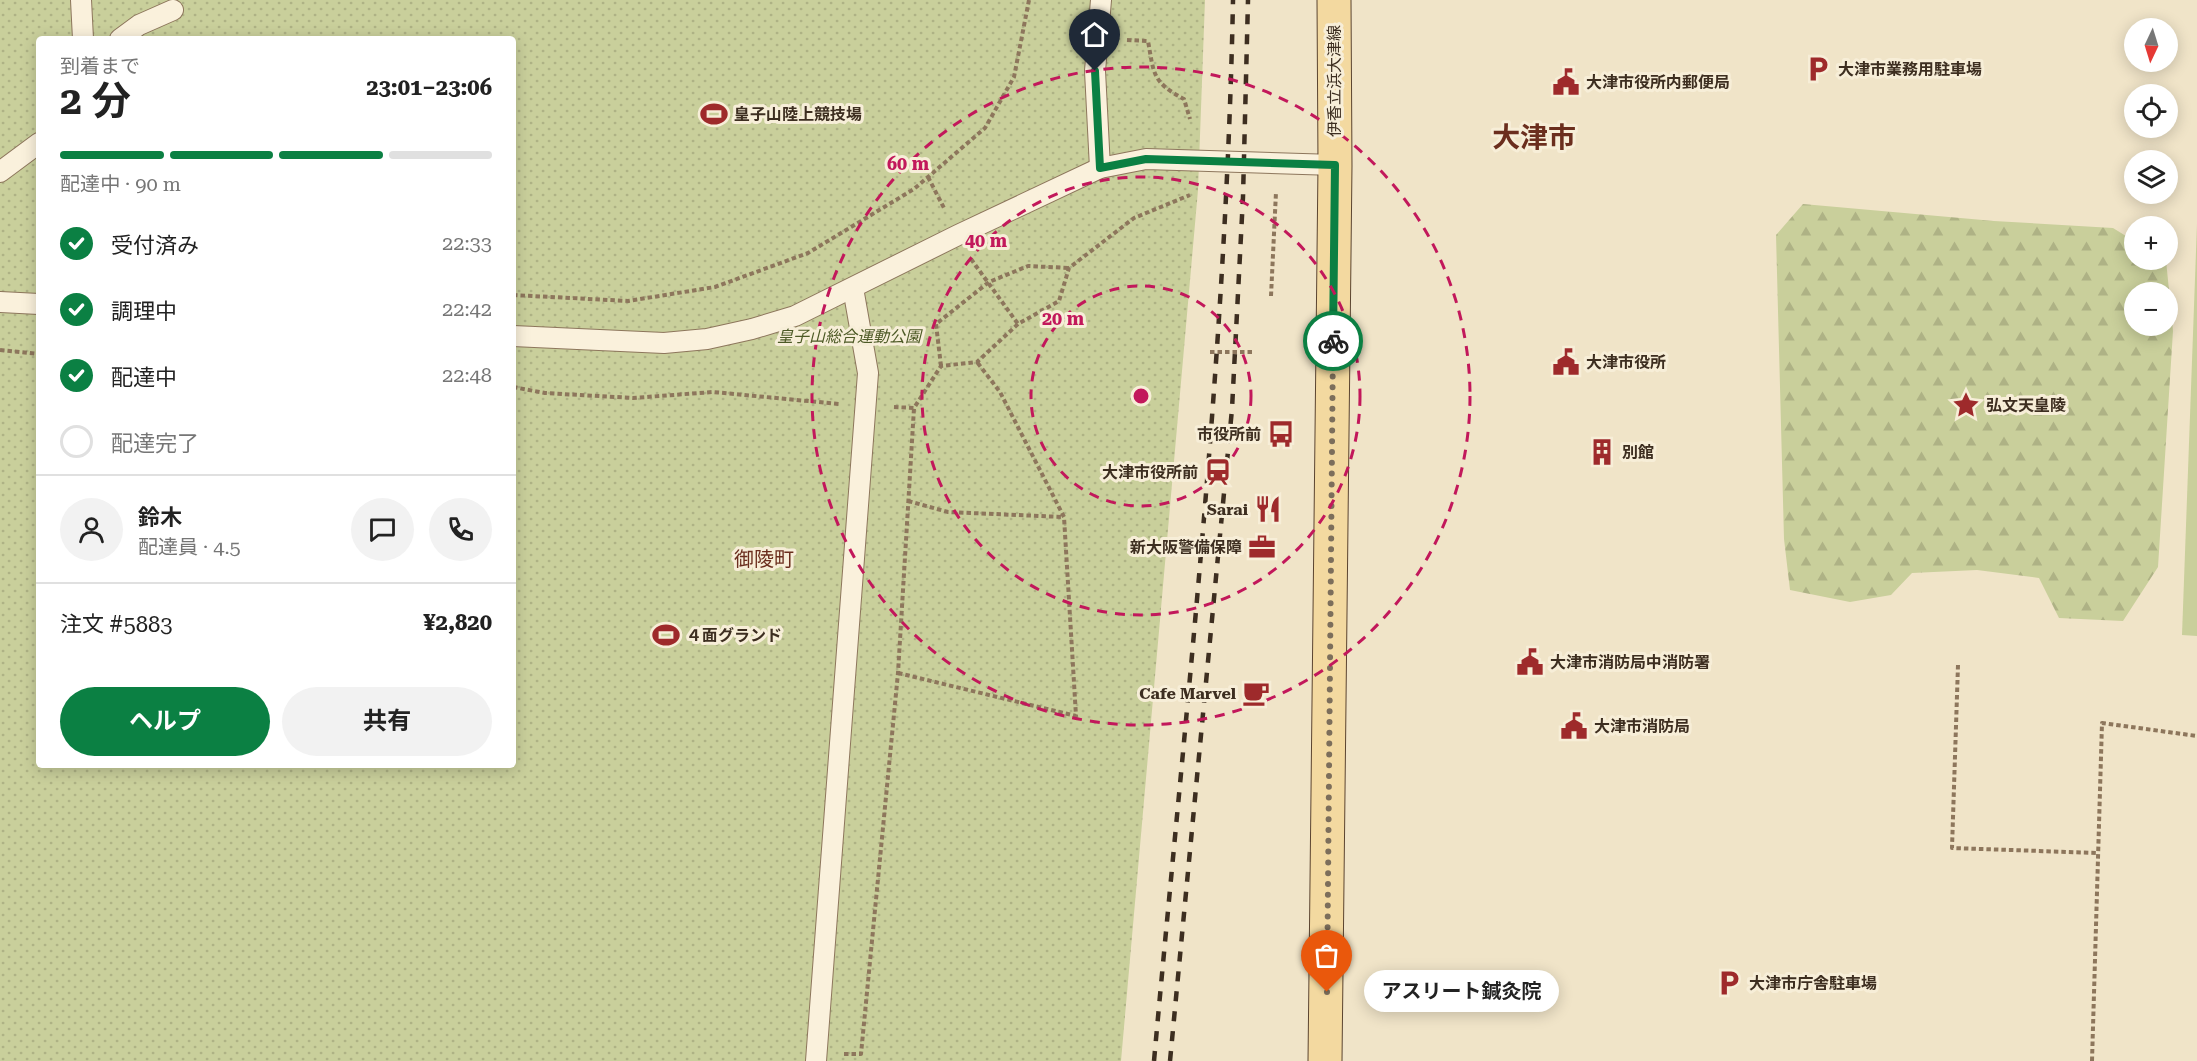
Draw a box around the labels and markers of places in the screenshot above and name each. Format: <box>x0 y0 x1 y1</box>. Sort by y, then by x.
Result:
pin <box>1069 9 1120 71</box>
parking icon: 大津市業務用駐車場 <box>1803 54 1833 84</box>
place label: 大津市業務用駐車場 <box>1838 60 1982 79</box>
public building icon: 大津市役所内郵便局 <box>1551 67 1581 97</box>
place label: 大津市役所内郵便局 <box>1586 73 1730 92</box>
sports icon: 皇子山陸上競技場 <box>699 99 729 129</box>
place label: 皇子山陸上競技場 <box>734 105 862 124</box>
public building icon: 大津市役所 <box>1551 347 1581 377</box>
place label: 大津市役所 <box>1586 353 1666 372</box>
centre of rings <box>1131 386 1151 406</box>
place icon: 弘文天皇陵 <box>1951 390 1981 420</box>
place label: 弘文天皇陵 <box>1986 396 2066 415</box>
bus stop icon: 市役所前 <box>1266 419 1296 449</box>
place label: 市役所前 <box>1197 425 1261 444</box>
building icon: 別館 <box>1587 437 1617 467</box>
place label: 別館 <box>1622 443 1654 462</box>
station icon: 大津市役所前 <box>1203 457 1233 487</box>
place label: 大津市役所前 <box>1102 463 1198 482</box>
restaurant icon: Sarai <box>1253 494 1283 524</box>
place label: Sarai <box>1207 500 1249 519</box>
office icon: 新大阪警備保障 <box>1247 532 1277 562</box>
place label: 新大阪警備保障 <box>1130 538 1242 557</box>
sports icon: ４面グランド <box>651 620 681 650</box>
place label: ４面グランド <box>686 626 782 645</box>
public building icon: 大津市消防局中消防署 <box>1515 647 1545 677</box>
place label: 大津市消防局中消防署 <box>1550 653 1710 672</box>
cafe icon: Cafe Marvel <box>1241 678 1271 708</box>
place label: Cafe Marvel <box>1139 684 1237 703</box>
public building icon: 大津市消防局 <box>1559 711 1589 741</box>
place label: 大津市消防局 <box>1594 717 1690 736</box>
pin <box>1301 930 1352 992</box>
parking icon: 大津市庁舎駐車場 <box>1714 968 1744 998</box>
callout: アスリート鍼灸院 <box>1363 971 1558 1013</box>
place label: 大津市庁舎駐車場 <box>1749 974 1877 993</box>

